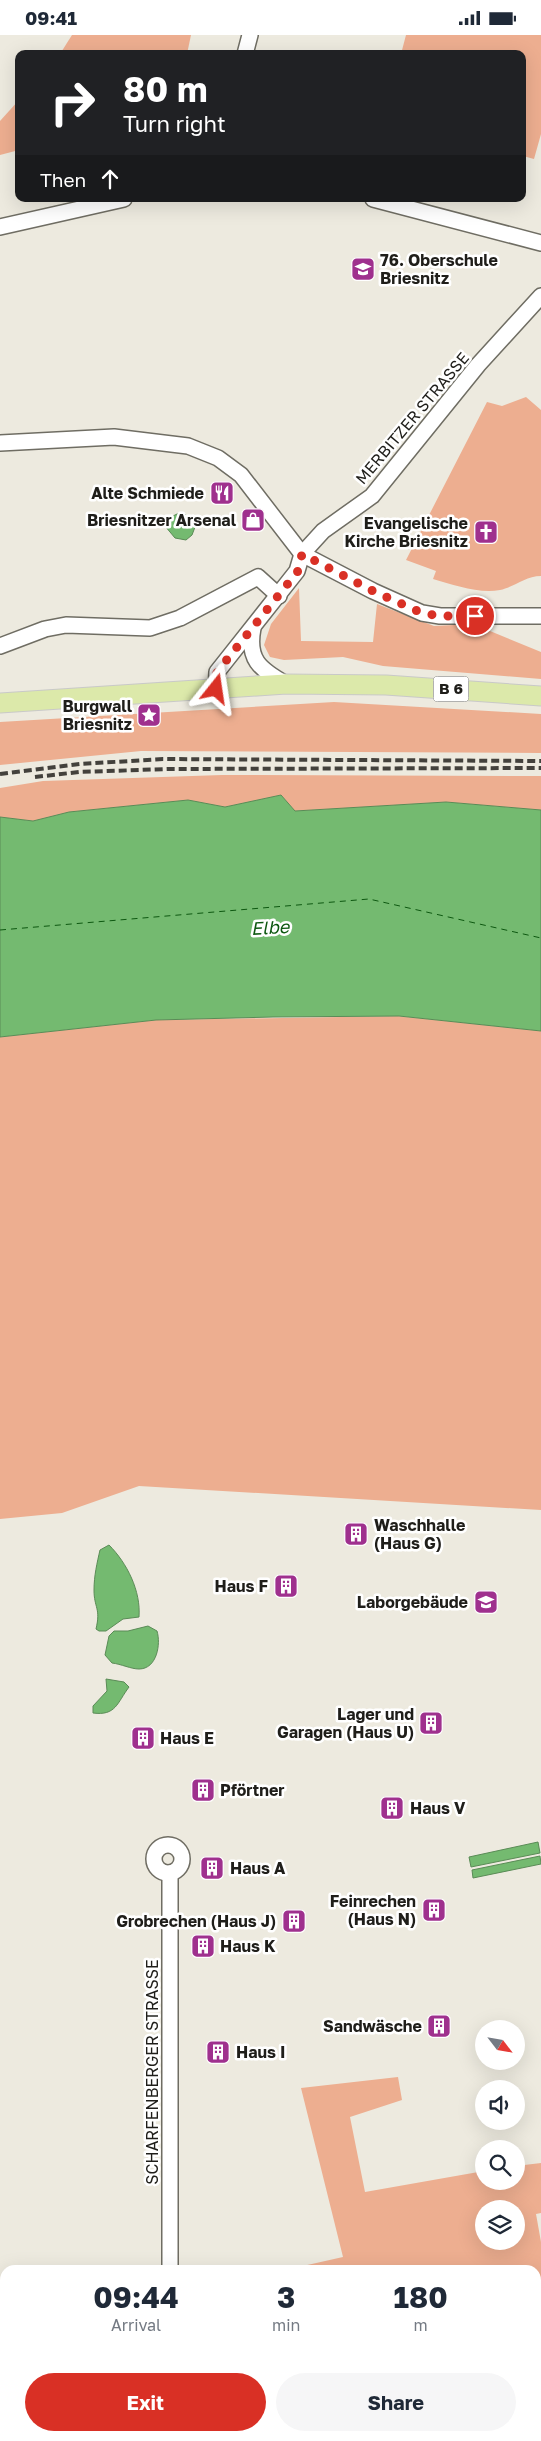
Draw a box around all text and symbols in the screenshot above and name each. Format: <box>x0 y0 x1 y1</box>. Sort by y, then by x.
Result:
text: 09:41 <box>25 6 77 29</box>
text: 80 m <box>123 68 208 110</box>
icon: right <box>40 70 105 135</box>
text: Turn right <box>123 110 226 137</box>
icon: ahead <box>96 165 124 193</box>
text: Then <box>40 168 86 191</box>
place label: 76. Oberschule Briesnitz <box>380 250 498 288</box>
school or university icon: 76. Oberschule Briesnitz <box>350 256 376 282</box>
street label: MERBITZER STRASSE <box>351 348 473 488</box>
restaurant icon: Alte Schmiede <box>209 480 235 506</box>
place label: Alte Schmiede <box>91 483 204 503</box>
shop icon: Briesnitzer Arsenal <box>240 507 266 533</box>
place label: Briesnitzer Arsenal <box>87 510 237 530</box>
place label: Evangelische Kirche Briesnitz <box>345 513 468 551</box>
church icon: Evangelische Kirche Briesnitz <box>473 519 499 545</box>
pin <box>454 595 496 637</box>
icon: arrive <box>461 602 489 630</box>
position arrow <box>189 662 241 714</box>
road number: B 6 <box>434 677 468 701</box>
place label: Burgwall Briesnitz <box>62 696 133 734</box>
place icon: Burgwall Briesnitz <box>136 702 162 728</box>
water label: Elbe <box>250 915 291 939</box>
place label: Waschhalle (Haus G) <box>374 1515 465 1553</box>
building icon: Waschhalle (Haus G) <box>343 1521 369 1547</box>
building icon: Haus F <box>273 1573 299 1599</box>
place label: Haus F <box>215 1576 268 1596</box>
school or university icon: Laborgebäude <box>473 1589 499 1615</box>
place label: Laborgebäude <box>357 1592 468 1612</box>
place label: Lager und Garagen (Haus U) <box>277 1704 414 1742</box>
building icon: Lager und Garagen (Haus U) <box>418 1710 444 1736</box>
building icon: Haus E <box>130 1725 156 1751</box>
place label: Haus E <box>160 1728 214 1748</box>
building icon: Pförtner <box>190 1777 216 1803</box>
place label: Pförtner <box>220 1780 285 1800</box>
building icon: Haus V <box>379 1795 405 1821</box>
place label: Haus V <box>410 1798 466 1818</box>
building icon: Haus A <box>199 1855 225 1881</box>
place label: Haus A <box>230 1858 286 1878</box>
place label: Feinrechen (Haus N) <box>330 1891 416 1929</box>
building icon: Feinrechen (Haus N) <box>421 1897 447 1923</box>
building icon: Grobrechen (Haus J) <box>281 1908 307 1934</box>
place label: Grobrechen (Haus J) <box>116 1911 276 1931</box>
building icon: Haus K <box>190 1933 216 1959</box>
place label: Haus K <box>220 1936 276 1956</box>
street label: SCHARFENBERGER STRASSE <box>142 1959 162 2185</box>
building icon: Sandwäsche <box>426 2013 452 2039</box>
place label: Sandwäsche <box>323 2016 422 2036</box>
north arrow <box>475 2020 525 2070</box>
map controls <box>475 2020 525 2250</box>
building icon: Haus I <box>205 2039 231 2065</box>
place label: Haus I <box>236 2042 285 2062</box>
button: sound <box>475 2080 525 2130</box>
button: search <box>475 2140 525 2190</box>
button: layers <box>475 2200 525 2250</box>
text: 09:44 <box>93 2279 179 2315</box>
text: 3 <box>277 2279 295 2315</box>
text: 180 <box>394 2279 448 2315</box>
text: Arrival <box>111 2315 161 2335</box>
text: min <box>272 2315 300 2335</box>
text: m <box>414 2315 428 2335</box>
button: Exit <box>25 2373 266 2431</box>
button: Share <box>276 2373 516 2431</box>

